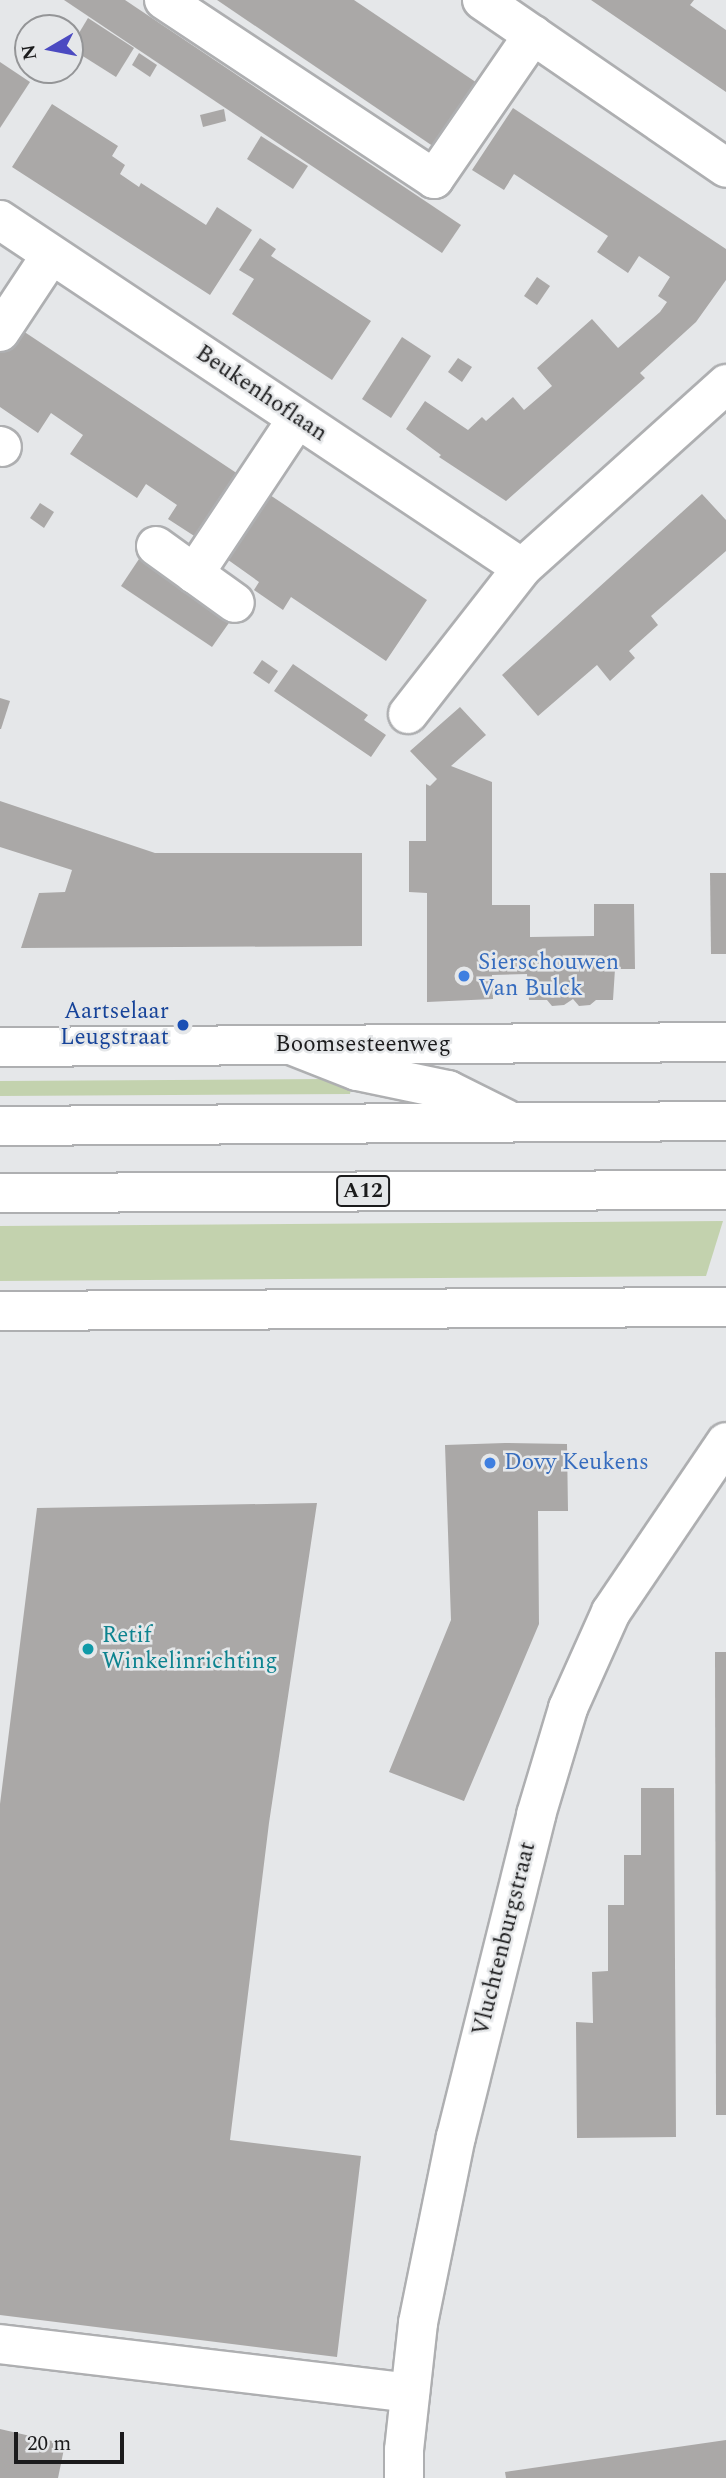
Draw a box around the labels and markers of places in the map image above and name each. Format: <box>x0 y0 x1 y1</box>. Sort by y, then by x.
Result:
place label: Sierschouwen Van Bulck <box>478 949 619 1003</box>
marker: Sierschouwen Van Bulck <box>456 968 472 984</box>
place label: Aartselaar Leugstraat <box>60 998 169 1052</box>
marker: Aartselaar Leugstraat <box>175 1017 191 1033</box>
place label: Dovy Keukens <box>504 1449 649 1477</box>
marker: Dovy Keukens <box>482 1455 498 1471</box>
place label: Retif Winkelinrichting <box>102 1622 278 1676</box>
marker: Retif Winkelinrichting <box>80 1641 96 1657</box>

